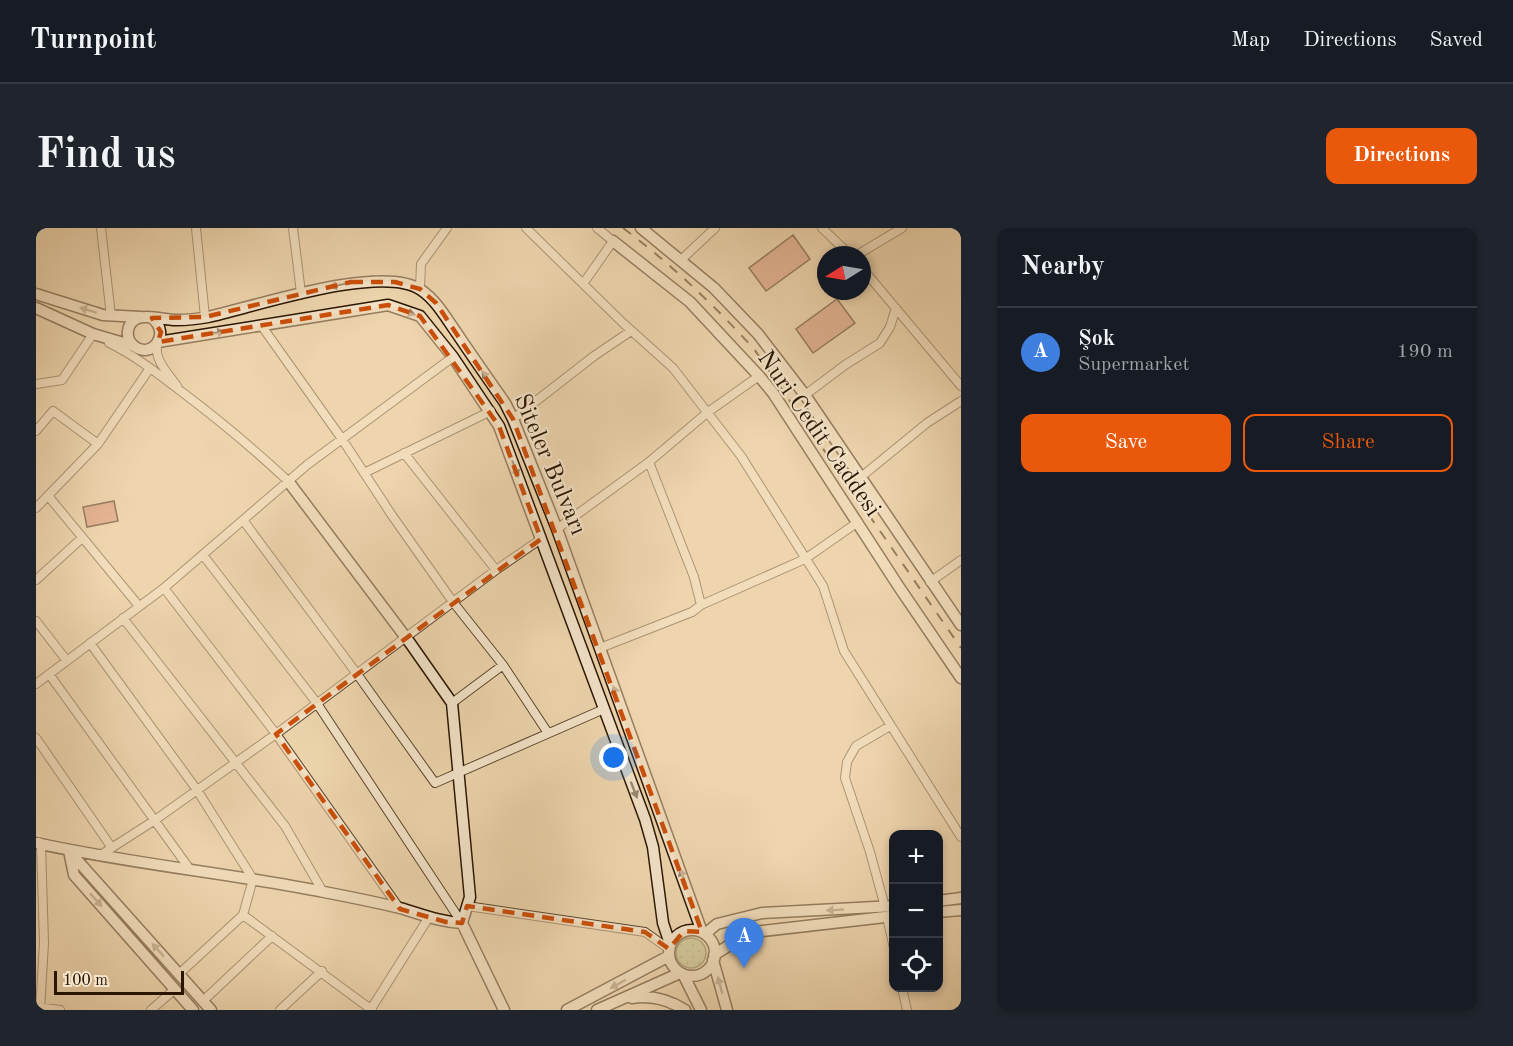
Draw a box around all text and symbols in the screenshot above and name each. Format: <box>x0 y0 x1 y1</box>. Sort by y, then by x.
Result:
text: Turnpoint <box>30 27 157 55</box>
text: Map <box>1231 30 1270 51</box>
text: Directions <box>1303 30 1397 51</box>
text: Saved <box>1430 30 1483 51</box>
button: Directions <box>1326 128 1477 184</box>
text: Find us <box>36 135 175 177</box>
north arrow <box>817 246 871 300</box>
text: Nearby <box>1021 254 1105 280</box>
one-way arrow <box>329 281 348 290</box>
one-way arrow <box>79 305 97 314</box>
one-way arrow <box>398 307 416 317</box>
one-way arrow <box>206 328 225 337</box>
text: Şok <box>1078 328 1115 350</box>
text: A <box>1033 342 1048 362</box>
text: 190 m <box>1397 342 1453 362</box>
street label: Nuri Cedit Caddesi <box>752 347 885 522</box>
text: Supermarket <box>1078 355 1189 375</box>
one-way arrow <box>481 370 493 386</box>
street label: Siteler Bulvarı <box>509 391 590 539</box>
button: Save <box>1021 414 1231 472</box>
button: Share <box>1243 414 1453 472</box>
one-way arrow <box>511 460 521 478</box>
one-way arrow <box>610 685 620 703</box>
your location <box>599 743 628 772</box>
one-way arrow <box>630 781 639 799</box>
map controls <box>889 830 943 992</box>
button: + <box>889 830 943 884</box>
one-way arrow <box>677 868 687 886</box>
button: − <box>889 884 943 938</box>
one-way arrow <box>89 892 102 907</box>
one-way arrow <box>826 905 845 914</box>
pin: A <box>724 918 764 968</box>
button: locate <box>889 938 943 992</box>
one-way arrow <box>151 943 165 958</box>
scale bar <box>54 968 184 996</box>
text: 100 m <box>63 973 108 989</box>
one-way arrow <box>714 976 724 994</box>
one-way arrow <box>610 979 627 989</box>

